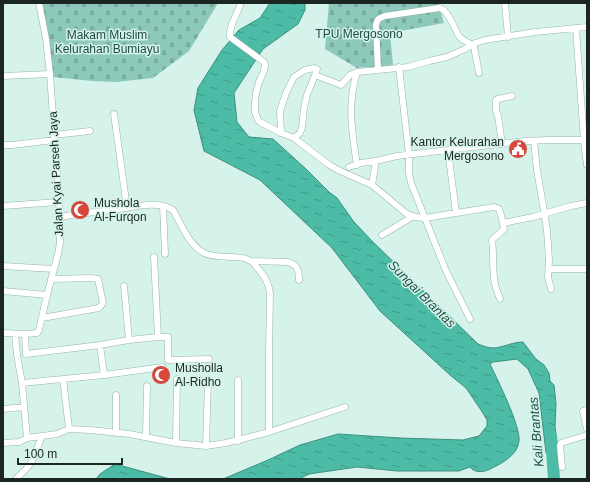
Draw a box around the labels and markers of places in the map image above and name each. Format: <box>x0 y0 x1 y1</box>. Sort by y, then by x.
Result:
place label: Kantor Kelurahan Mergosono <box>411 135 504 163</box>
public building icon: Kantor Kelurahan Mergosono <box>507 138 529 160</box>
place label: Mushola Al-Furqon <box>94 196 147 224</box>
mosque icon: Mushola Al-Furqon <box>69 199 91 221</box>
place label: Musholla Al-Ridho <box>175 361 223 389</box>
mosque icon: Musholla Al-Ridho <box>150 364 172 386</box>

